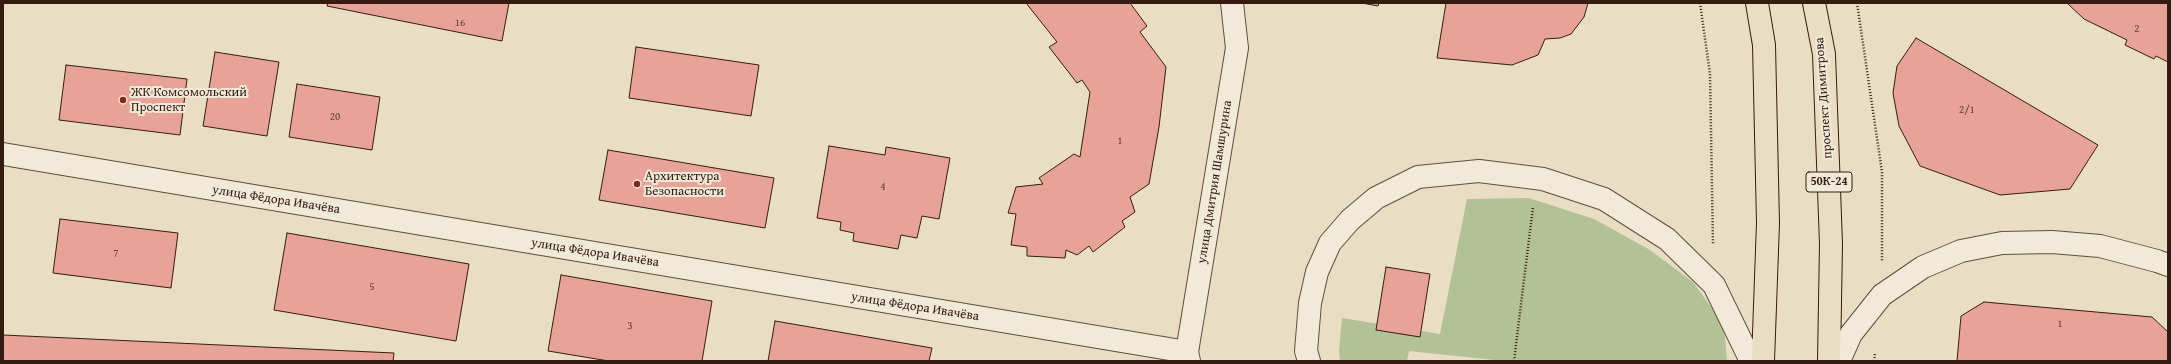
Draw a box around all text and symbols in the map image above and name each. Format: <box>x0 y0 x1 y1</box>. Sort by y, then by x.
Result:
house number: 16 <box>455 16 465 30</box>
house number: 2 <box>2134 22 2140 36</box>
street label: проспект Димитрова <box>1812 37 1836 159</box>
place label: ЖК Комсомольский Проспект <box>131 85 247 116</box>
marker: ЖК Комсомольский Проспект <box>118 95 128 105</box>
street label: улица Дмитрия Шамшурина <box>1194 99 1236 265</box>
house number: 2/1 <box>1959 103 1975 117</box>
house number: 20 <box>330 110 340 124</box>
house number: 1 <box>1117 134 1123 148</box>
place label: Архитектура Безопасности <box>645 169 724 200</box>
road number: 50К-24 <box>1806 172 1852 192</box>
marker: Архитектура Безопасности <box>632 179 642 189</box>
house number: 4 <box>880 180 886 194</box>
street label: улица Фёдора Ивачёва <box>211 182 341 218</box>
street label: улица Фёдора Ивачёва <box>530 235 660 271</box>
house number: 7 <box>113 246 119 260</box>
house number: 5 <box>369 280 375 294</box>
street label: улица Фёдора Ивачёва <box>850 289 980 325</box>
house number: 1 <box>2057 317 2063 331</box>
house number: 3 <box>627 319 633 333</box>

